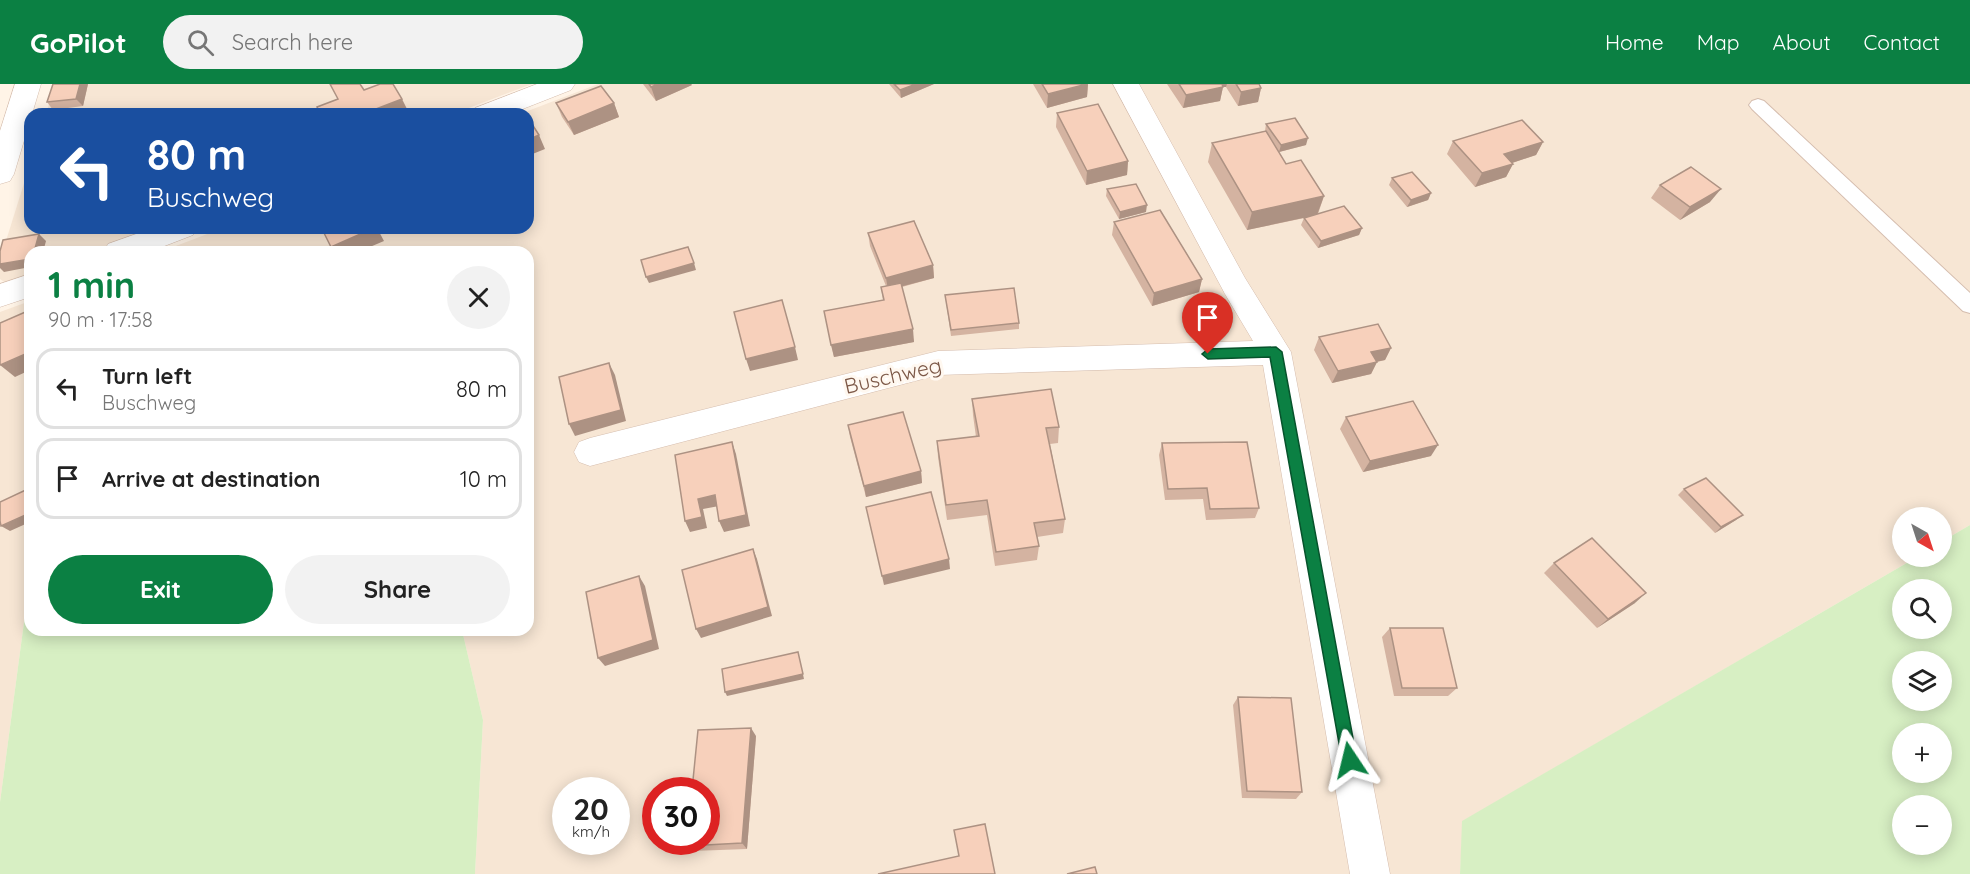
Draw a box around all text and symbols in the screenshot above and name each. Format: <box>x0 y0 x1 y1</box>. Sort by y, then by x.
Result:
search box <box>163 15 583 69</box>
text: GoPilot <box>30 25 127 60</box>
icon: search <box>184 26 217 59</box>
text: Search here <box>232 28 353 56</box>
text: Home <box>1605 29 1664 55</box>
text: Map <box>1697 29 1740 55</box>
text: About <box>1773 29 1831 55</box>
text: Contact <box>1864 29 1940 55</box>
text: 80 m <box>147 128 246 181</box>
icon: left <box>48 132 126 210</box>
text: Buschweg <box>147 180 274 214</box>
text: 1 min <box>48 262 135 307</box>
button: close <box>447 266 510 329</box>
pin <box>1182 292 1233 354</box>
icon: arrive <box>1191 301 1224 334</box>
text: 90 m · 17:58 <box>48 307 153 332</box>
street label: Buschweg <box>842 351 944 399</box>
text: Turn left <box>102 362 192 390</box>
icon: left <box>51 372 84 405</box>
text: 80 m <box>456 375 507 403</box>
text: Buschweg <box>102 390 196 415</box>
icon: arrive <box>51 462 84 495</box>
text: Arrive at destination <box>102 465 320 493</box>
text: 10 m <box>460 465 507 493</box>
north arrow <box>1892 507 1952 567</box>
map controls <box>1892 507 1952 855</box>
button: Exit <box>48 555 273 624</box>
button: Share <box>285 555 510 624</box>
button: search <box>1892 579 1952 639</box>
button: layers <box>1892 651 1952 711</box>
button: + <box>1892 723 1952 783</box>
position arrow <box>1318 728 1382 792</box>
speed limit sign: 30 <box>642 777 720 855</box>
text: 20 <box>573 790 609 828</box>
button: − <box>1892 795 1952 855</box>
text: km/h <box>572 822 610 841</box>

